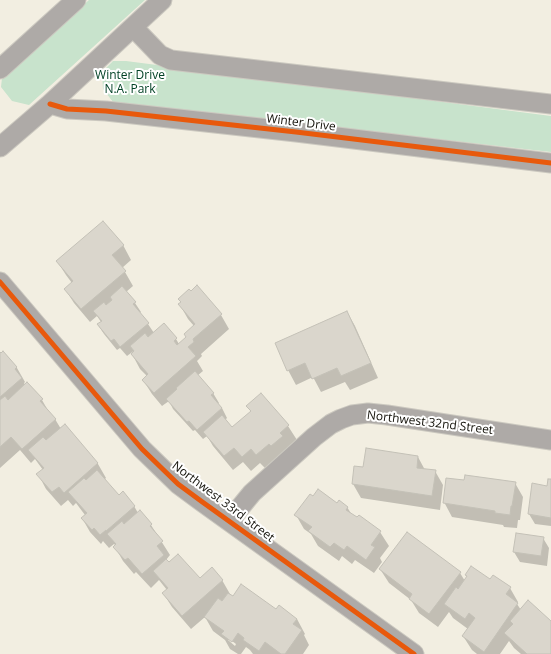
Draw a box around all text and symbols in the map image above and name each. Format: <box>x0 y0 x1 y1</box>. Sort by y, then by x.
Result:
park label: Winter Drive N.A. Park <box>95 69 165 97</box>
street label: Winter Drive <box>265 112 337 134</box>
street label: Northwest 32nd Street <box>366 408 494 438</box>
street label: Northwest 33rd Street <box>169 459 277 545</box>

